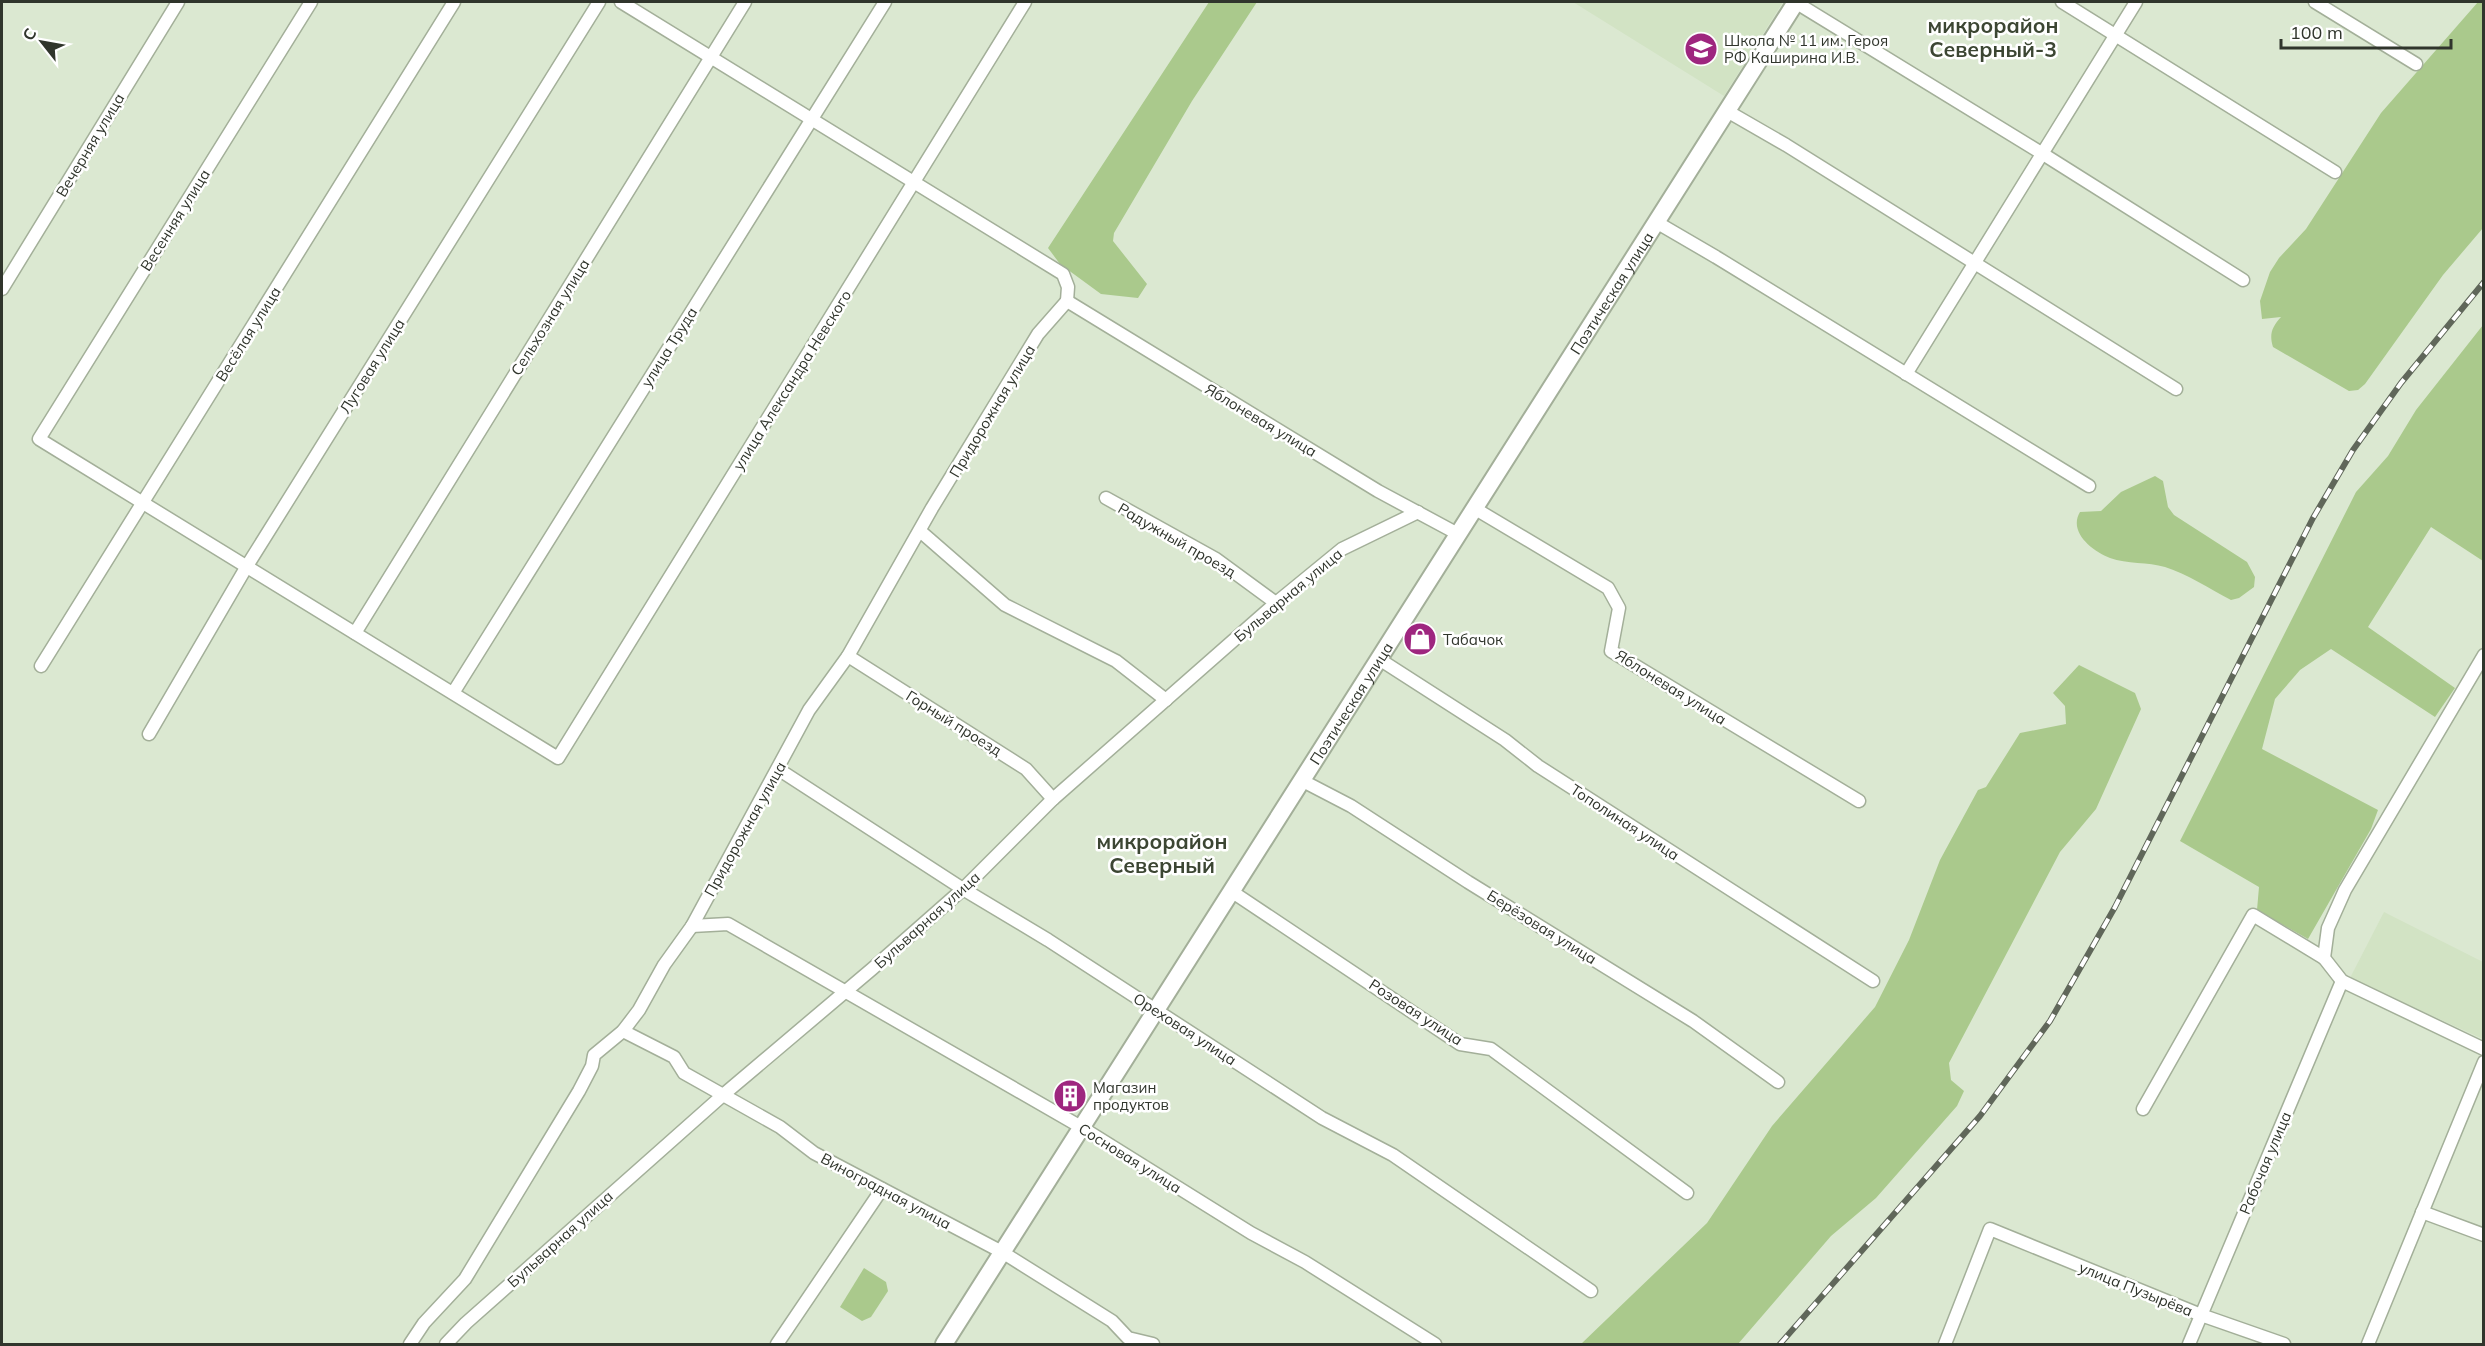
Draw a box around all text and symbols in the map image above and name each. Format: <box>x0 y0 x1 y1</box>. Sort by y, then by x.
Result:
north arrow <box>12 12 72 72</box>
district label: микрорайон Северный-3 <box>1928 12 2058 62</box>
scale bar <box>2281 12 2450 50</box>
text: 100 m <box>2290 21 2343 44</box>
text: С <box>18 24 41 44</box>
school or university icon: Школа № 11 им. Героя РФ Каширина И.В. <box>1683 31 1719 67</box>
place label: Школа № 11 им. Героя РФ Каширина И.В. <box>1724 31 1888 67</box>
street label: Вечерняя улица <box>52 90 128 200</box>
street label: Весенняя улица <box>136 166 214 274</box>
street label: Поэтическая улица <box>1565 228 1657 358</box>
street label: Сельхозная улица <box>506 255 594 379</box>
street label: Весёлая улица <box>211 283 285 385</box>
street label: улица Александра Невского <box>729 286 855 474</box>
street label: улица Труда <box>637 303 701 391</box>
street label: Луговая улица <box>335 315 409 417</box>
street label: Придорожная улица <box>945 341 1039 481</box>
street label: Яблоневая улица <box>1202 379 1320 461</box>
street label: Радужный проезд <box>1115 499 1239 581</box>
street label: Бульварная улица <box>1230 544 1346 646</box>
shop icon: Табачок <box>1402 621 1438 657</box>
place label: Табачок <box>1443 630 1504 649</box>
street label: Поэтическая улица <box>1305 638 1397 768</box>
street label: Яблоневая улица <box>1612 645 1730 729</box>
street label: Горный проезд <box>903 686 1005 760</box>
street label: Придорожная улица <box>700 758 790 900</box>
street label: Тополиная улица <box>1567 780 1683 864</box>
district label: микрорайон Северный <box>1097 828 1227 878</box>
street label: Бульварная улица <box>870 868 984 972</box>
street label: Берёзовая улица <box>1484 886 1600 968</box>
street label: Розовая улица <box>1366 975 1466 1049</box>
street label: Ореховая улица <box>1130 989 1240 1069</box>
building icon: Магазин продуктов <box>1052 1078 1088 1114</box>
place label: Магазин продуктов <box>1093 1078 1169 1114</box>
street label: Рабочая улица <box>2235 1109 2295 1217</box>
street label: Сосновая улица <box>1075 1119 1185 1197</box>
street label: Виноградная улица <box>818 1149 954 1233</box>
street label: Бульварная улица <box>503 1187 617 1291</box>
street label: улица Пузырёва <box>2076 1258 2196 1320</box>

